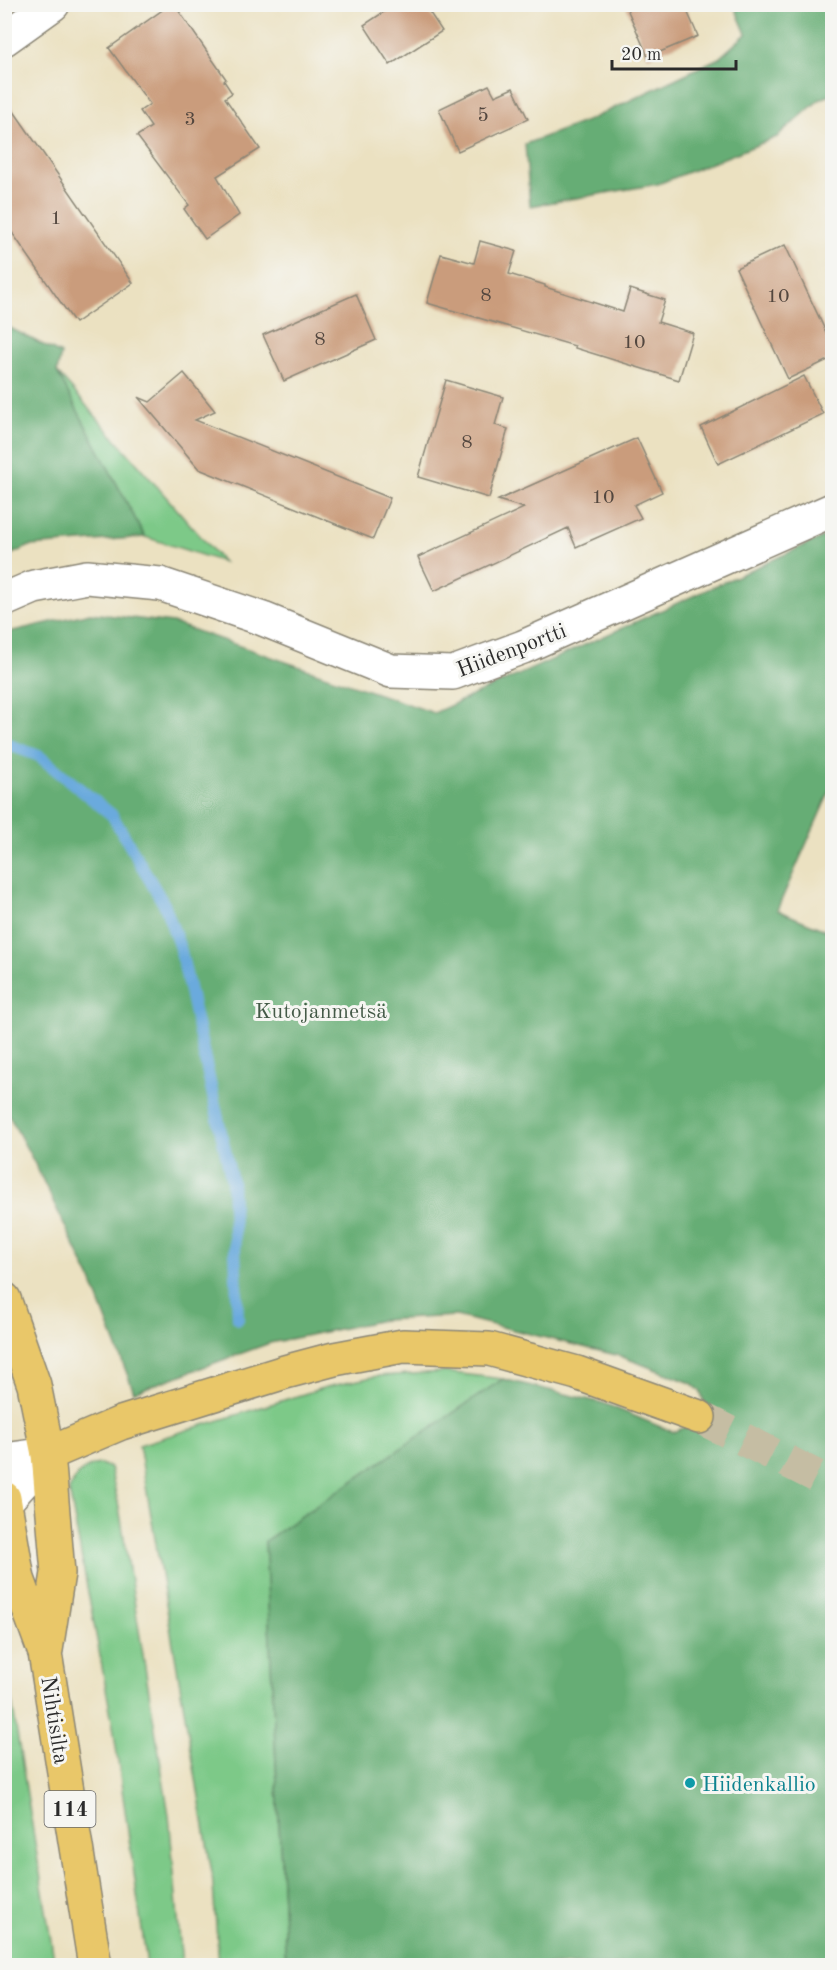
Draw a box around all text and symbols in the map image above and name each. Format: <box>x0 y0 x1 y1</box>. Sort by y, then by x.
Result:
scale bar <box>612 33 736 71</box>
text: 20 m <box>621 46 661 64</box>
house number: 5 <box>477 106 489 126</box>
house number: 3 <box>184 110 196 130</box>
house number: 1 <box>50 209 62 229</box>
house number: 8 <box>480 286 492 306</box>
house number: 10 <box>766 287 790 307</box>
house number: 8 <box>314 330 326 350</box>
house number: 10 <box>622 333 646 353</box>
house number: 8 <box>461 433 473 453</box>
house number: 10 <box>591 488 615 508</box>
street label: Hiidenportti <box>454 620 570 682</box>
park label: Kutojanmetsä <box>255 1001 387 1023</box>
street label: Nihtisilta <box>36 1675 72 1766</box>
place label: Hiidenkallio <box>702 1774 816 1796</box>
marker: Hiidenkallio <box>683 1776 697 1790</box>
road number: 114 <box>44 1791 96 1827</box>

